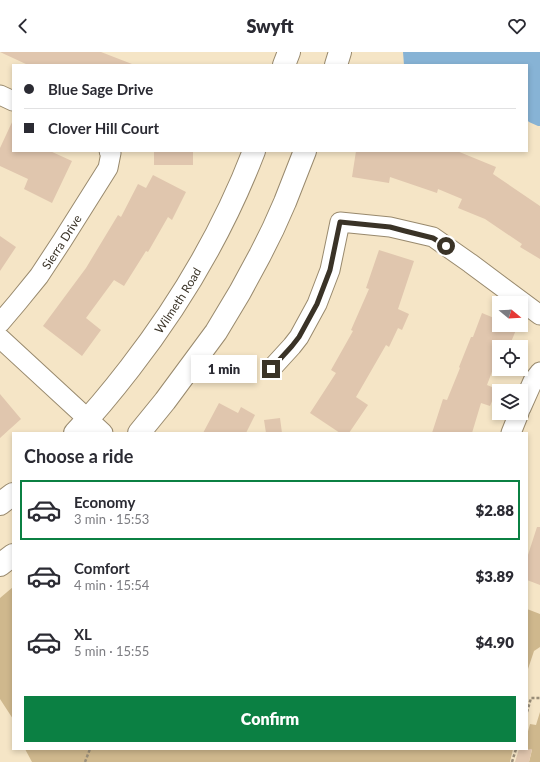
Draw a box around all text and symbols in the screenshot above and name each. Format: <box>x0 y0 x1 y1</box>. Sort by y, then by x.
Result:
icon: back <box>12 15 34 37</box>
text: Swyft <box>246 15 294 37</box>
icon: heart <box>506 15 528 37</box>
text: Blue Sage Drive <box>48 80 153 98</box>
text: Clover Hill Court <box>48 119 159 137</box>
street label: Sierra Drive <box>38 212 84 272</box>
route start <box>437 237 455 255</box>
street label: Wilmeth Road <box>151 265 204 336</box>
north arrow <box>492 296 528 332</box>
map controls <box>492 296 528 420</box>
button: locate <box>492 340 528 376</box>
callout: 1 min <box>191 355 257 383</box>
route end <box>262 360 280 378</box>
text: 1 min <box>208 361 240 377</box>
button: layers <box>492 384 528 420</box>
text: Choose a ride <box>24 445 133 467</box>
icon: car <box>26 492 62 528</box>
text: Economy <box>74 493 135 511</box>
text: $2.88 <box>476 501 514 519</box>
text: 3 min · 15:53 <box>74 511 149 527</box>
icon: car <box>26 558 62 594</box>
text: Comfort <box>74 559 130 577</box>
text: $3.89 <box>476 567 514 585</box>
text: 4 min · 15:54 <box>74 577 149 593</box>
icon: car <box>26 624 62 660</box>
text: XL <box>74 625 92 643</box>
text: $4.90 <box>476 633 514 651</box>
text: 5 min · 15:55 <box>74 643 149 659</box>
button: Confirm <box>24 696 516 742</box>

